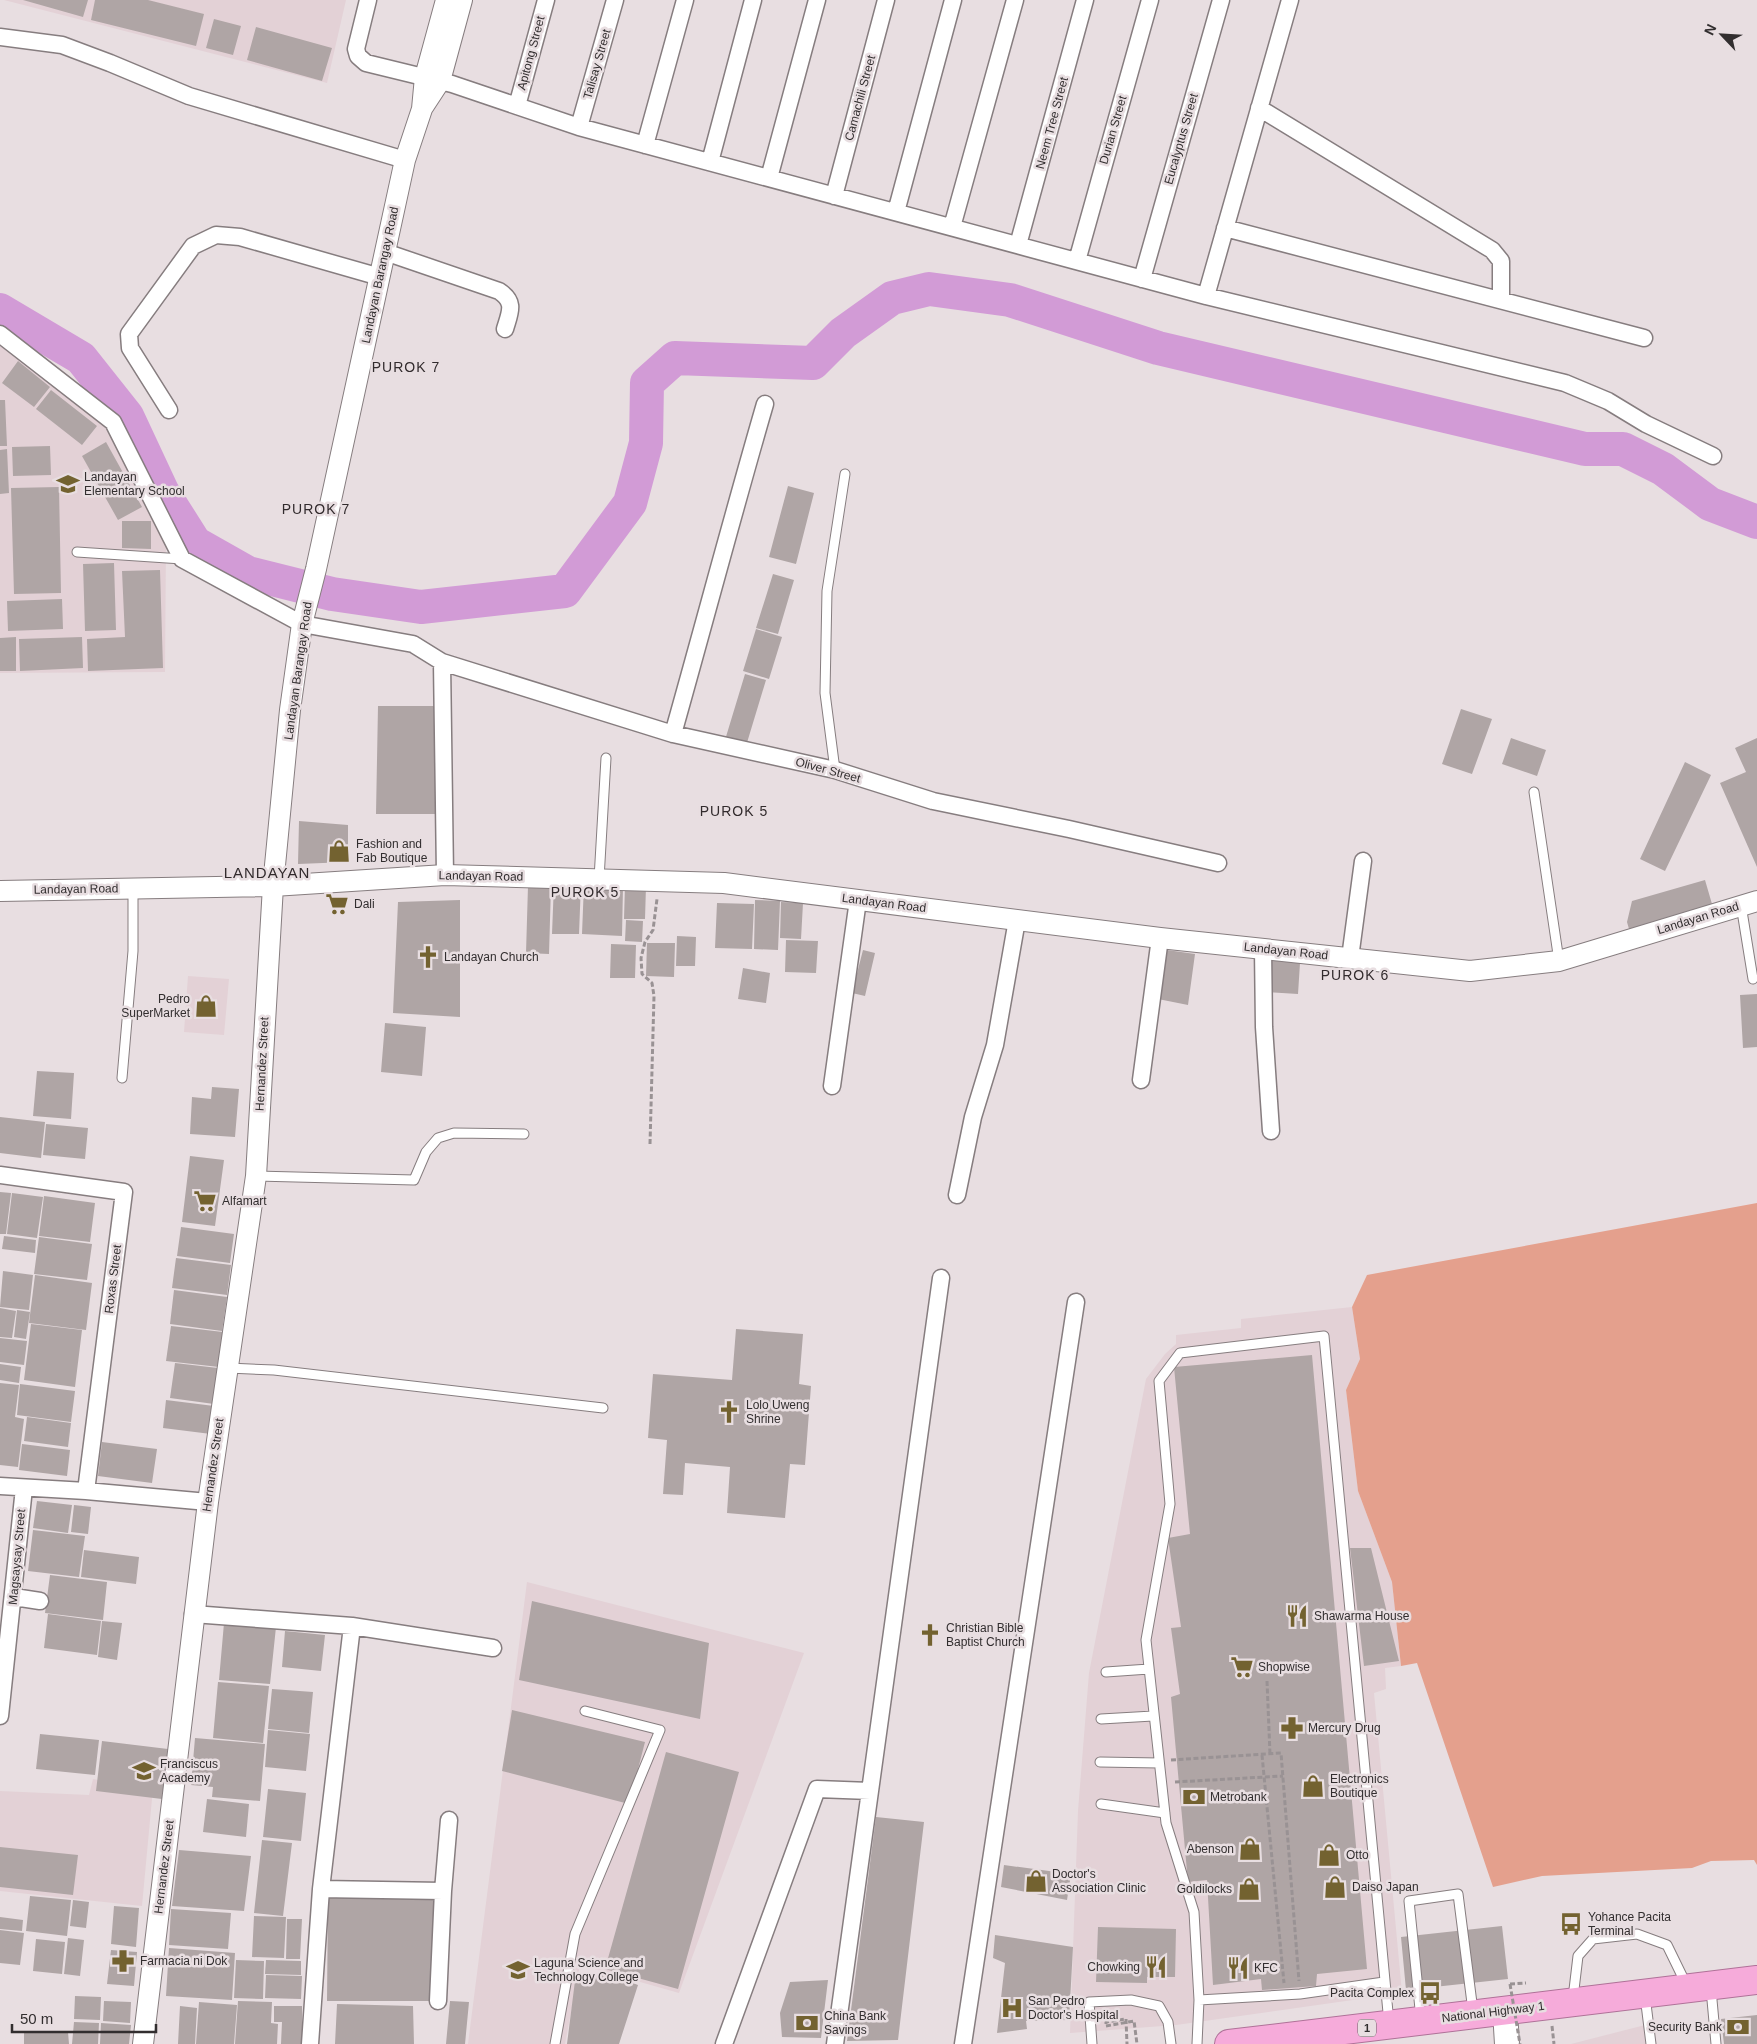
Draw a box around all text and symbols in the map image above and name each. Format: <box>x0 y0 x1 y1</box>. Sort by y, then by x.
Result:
north arrow <box>1697 10 1747 60</box>
street label: Apitong Street <box>514 14 548 92</box>
text: N <box>1701 22 1720 37</box>
street label: Talisay Street <box>580 27 614 101</box>
street label: Camachili Street <box>842 53 878 142</box>
street label: Neem Tree Street <box>1033 75 1071 171</box>
street label: Eucalyptus Street <box>1161 91 1201 186</box>
street label: Durian Street <box>1097 93 1130 166</box>
street label: Landayan Barangay Road <box>359 205 401 345</box>
district label: PUROK 7 <box>372 359 440 375</box>
place label: Landayan Elementary School <box>84 470 185 498</box>
school or university icon: Landayan Elementary School <box>55 471 81 497</box>
district label: PUROK 7 <box>282 501 350 517</box>
street label: Landayan Barangay Road <box>281 601 315 741</box>
street label: Oliver Street <box>794 755 863 786</box>
district label: PUROK 5 <box>700 803 768 819</box>
place label: Fashion and Fab Boutique <box>356 837 428 865</box>
shop icon: Fashion and Fab Boutique <box>326 838 352 864</box>
district label: LANDAYAN <box>224 864 310 881</box>
street label: Landayan Road <box>439 868 523 884</box>
street label: Landayan Road <box>34 881 118 897</box>
district label: PUROK 5 <box>551 884 619 900</box>
supermarket icon: Dali <box>324 891 350 917</box>
street label: Landayan Road <box>841 891 927 915</box>
place label: Dali <box>354 897 375 911</box>
street label: Landayan Road <box>1655 899 1741 937</box>
street label: Landayan Road <box>1243 940 1329 962</box>
church icon: Landayan Church <box>415 944 441 970</box>
place label: Landayan Church <box>444 950 539 964</box>
district label: PUROK 6 <box>1321 967 1389 983</box>
place label: Pedro SuperMarket <box>121 992 191 1020</box>
shop icon: Pedro SuperMarket <box>193 993 219 1019</box>
street label: Hernandez Street <box>253 1016 271 1111</box>
supermarket icon: Alfamart <box>192 1188 218 1214</box>
place label: Alfamart <box>222 1194 267 1208</box>
street label: Roxas Street <box>102 1243 124 1314</box>
place label: Lolo Uweng Shrine <box>746 1398 809 1426</box>
church icon: Lolo Uweng Shrine <box>716 1399 742 1425</box>
street label: Hernandez Street <box>200 1417 227 1513</box>
street label: Magsaysay Street <box>6 1508 28 1605</box>
restaurant icon: Shawarma House <box>1284 1603 1310 1629</box>
place label: Shawarma House <box>1314 1609 1410 1623</box>
place label: Christian Bible Baptist Church <box>946 1621 1025 1649</box>
church icon: Christian Bible Baptist Church <box>917 1622 943 1648</box>
supermarket icon: Shopwise <box>1229 1654 1255 1680</box>
place label: Shopwise <box>1258 1660 1310 1674</box>
pharmacy icon: Mercury Drug <box>1279 1715 1305 1741</box>
place label: Mercury Drug <box>1308 1721 1381 1735</box>
place label: Franciscus Academy <box>160 1757 218 1785</box>
school or university icon: Franciscus Academy <box>131 1758 157 1784</box>
place label: Electronics Boutique <box>1330 1772 1389 1800</box>
shop icon: Electronics Boutique <box>1300 1773 1326 1799</box>
bank icon: Metrobank <box>1181 1784 1207 1810</box>
place label: Metrobank <box>1210 1790 1268 1804</box>
street label: Hernandez Street <box>151 1819 177 1915</box>
shop icon: Abenson <box>1237 1836 1263 1862</box>
place label: Abenson <box>1187 1842 1234 1856</box>
shop icon: Otto <box>1316 1842 1342 1868</box>
place label: Otto <box>1346 1848 1369 1862</box>
place label: Doctor's Association Clinic <box>1052 1867 1146 1895</box>
shop icon: Doctor's Association Clinic <box>1023 1868 1049 1894</box>
shop icon: Daiso Japan <box>1322 1874 1348 1900</box>
shop icon: Goldilocks <box>1236 1876 1262 1902</box>
place label: Daiso Japan <box>1352 1880 1419 1894</box>
place label: Goldilocks <box>1177 1882 1232 1896</box>
place label: Yohance Pacita Terminal <box>1588 1910 1671 1938</box>
bus stop icon: Yohance Pacita Terminal <box>1558 1911 1584 1937</box>
pharmacy icon: Farmacia ni Dok <box>110 1948 136 1974</box>
place label: Farmacia ni Dok <box>140 1954 228 1968</box>
restaurant icon: Chowking <box>1143 1954 1169 1980</box>
restaurant icon: KFC <box>1225 1955 1251 1981</box>
place label: Laguna Science and Technology College <box>534 1956 643 1984</box>
school or university icon: Laguna Science and Technology College <box>505 1957 531 1983</box>
place label: Chowking <box>1087 1960 1140 1974</box>
place label: KFC <box>1254 1961 1278 1975</box>
bus stop icon: Pacita Complex <box>1417 1980 1443 2006</box>
place label: Pacita Complex <box>1330 1986 1414 2000</box>
place label: San Pedro Doctor's Hospital <box>1028 1994 1118 2022</box>
hospital icon: San Pedro Doctor's Hospital <box>999 1995 1025 2021</box>
street label: National Highway 1 <box>1441 1999 1545 2025</box>
scale bar <box>12 2002 156 2034</box>
place label: China Bank Savings <box>824 2009 887 2037</box>
text: 50 m <box>20 2010 53 2027</box>
bank icon: China Bank Savings <box>794 2010 820 2036</box>
bank icon: Security Bank <box>1725 2014 1751 2040</box>
road number: 1 <box>1358 2020 1376 2036</box>
place label: Security Bank <box>1648 2020 1723 2034</box>

